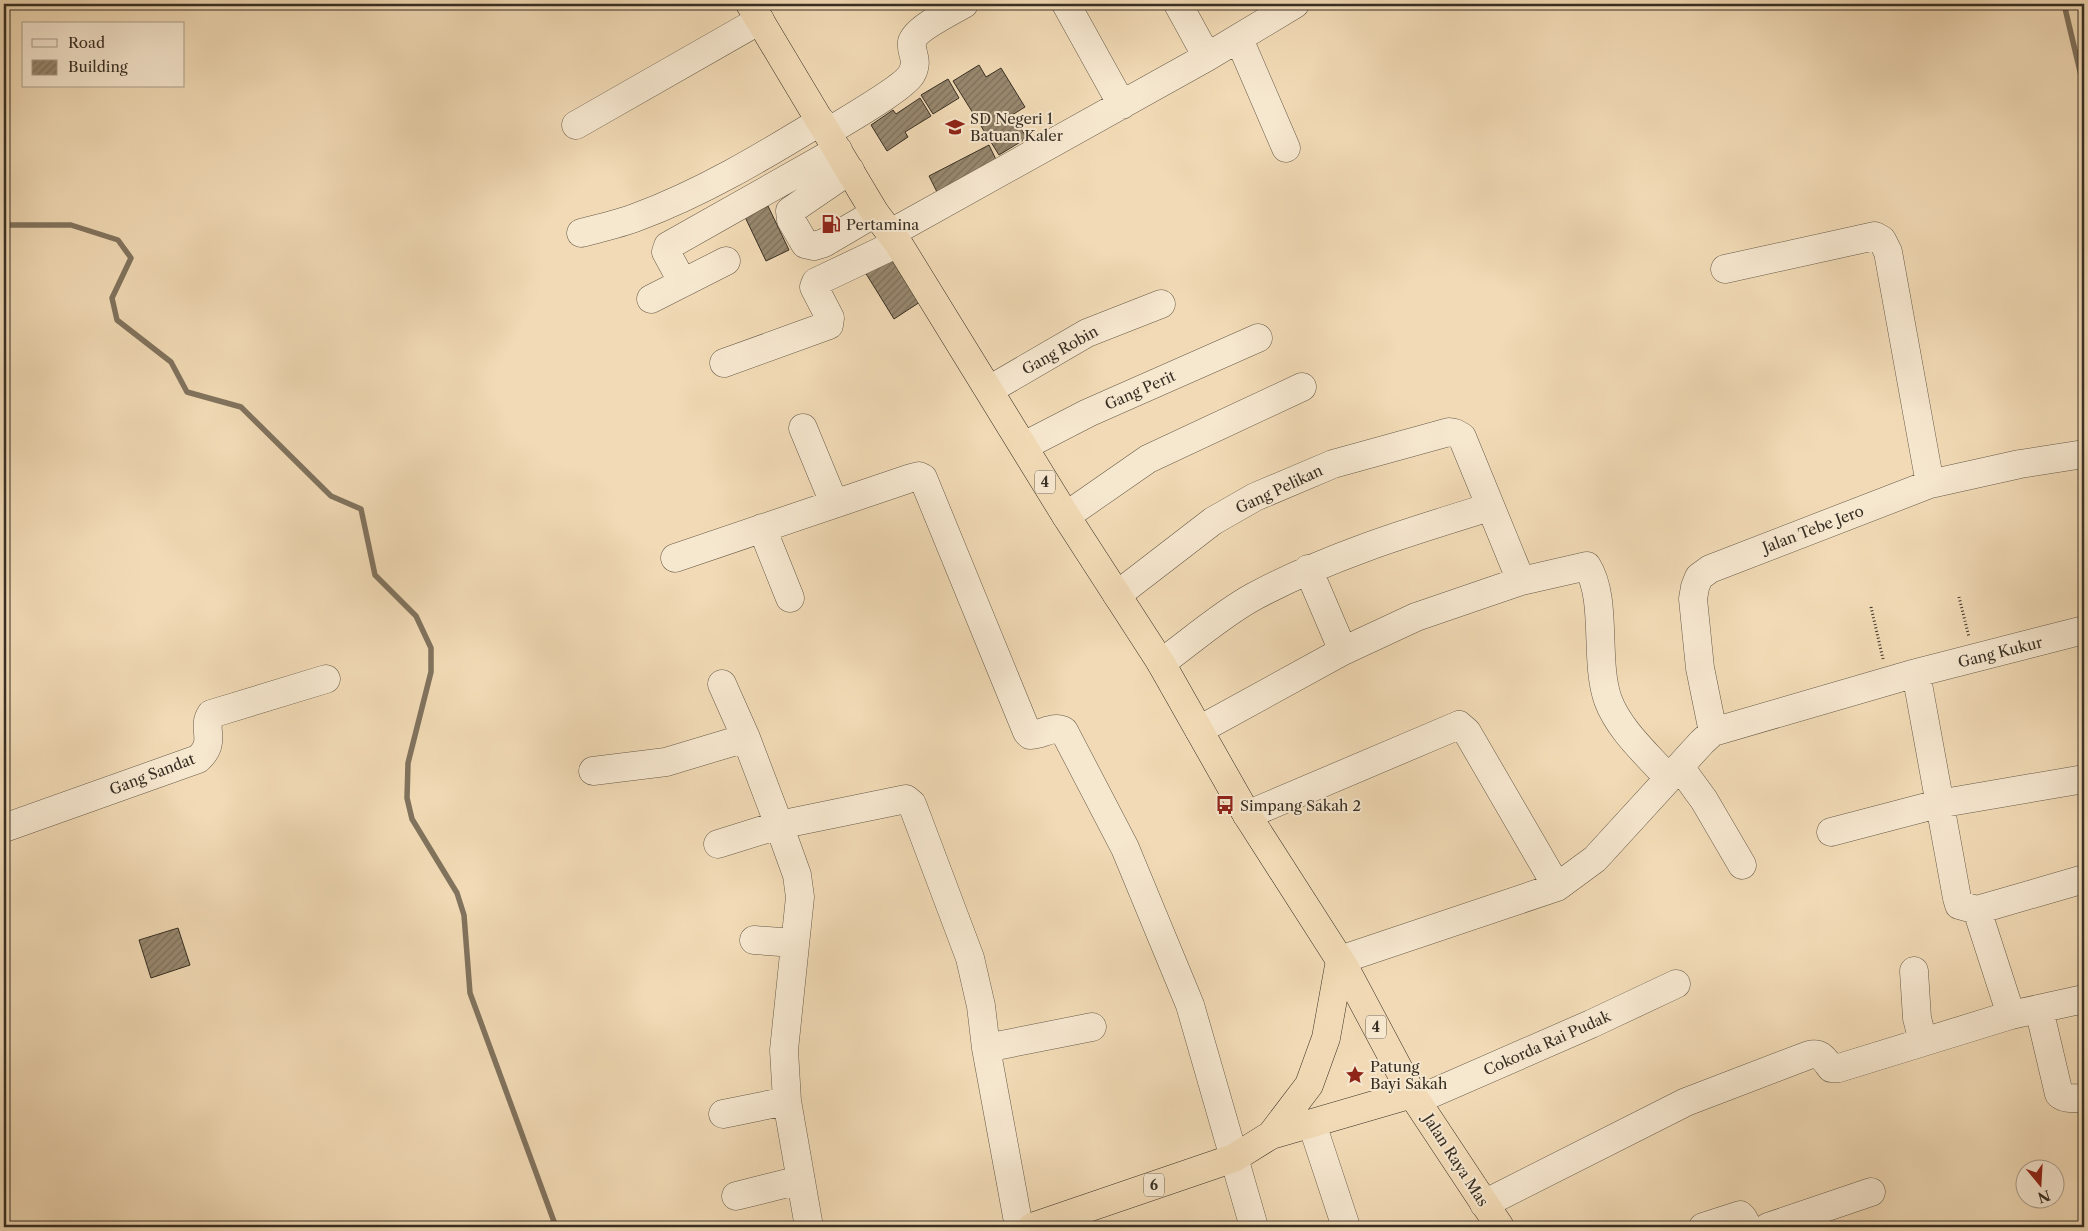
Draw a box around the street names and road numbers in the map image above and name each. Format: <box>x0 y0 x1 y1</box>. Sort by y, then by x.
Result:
street label: Gang Robin <box>1019 321 1102 379</box>
street label: Gang Perit <box>1102 366 1179 414</box>
street label: Gang Pelikan <box>1232 460 1326 517</box>
road number: 4 <box>1035 471 1055 494</box>
street label: Jalan Tebe Jero <box>1758 501 1866 558</box>
street label: Gang Kukur <box>1956 632 2045 672</box>
street label: Gang Sandat <box>107 749 198 799</box>
street label: Cokorda Rai Pudak <box>1480 1006 1615 1080</box>
road number: 4 <box>1366 1016 1386 1038</box>
street label: Jalan Raya Mas <box>1418 1109 1493 1210</box>
road number: 6 <box>1144 1174 1164 1196</box>

